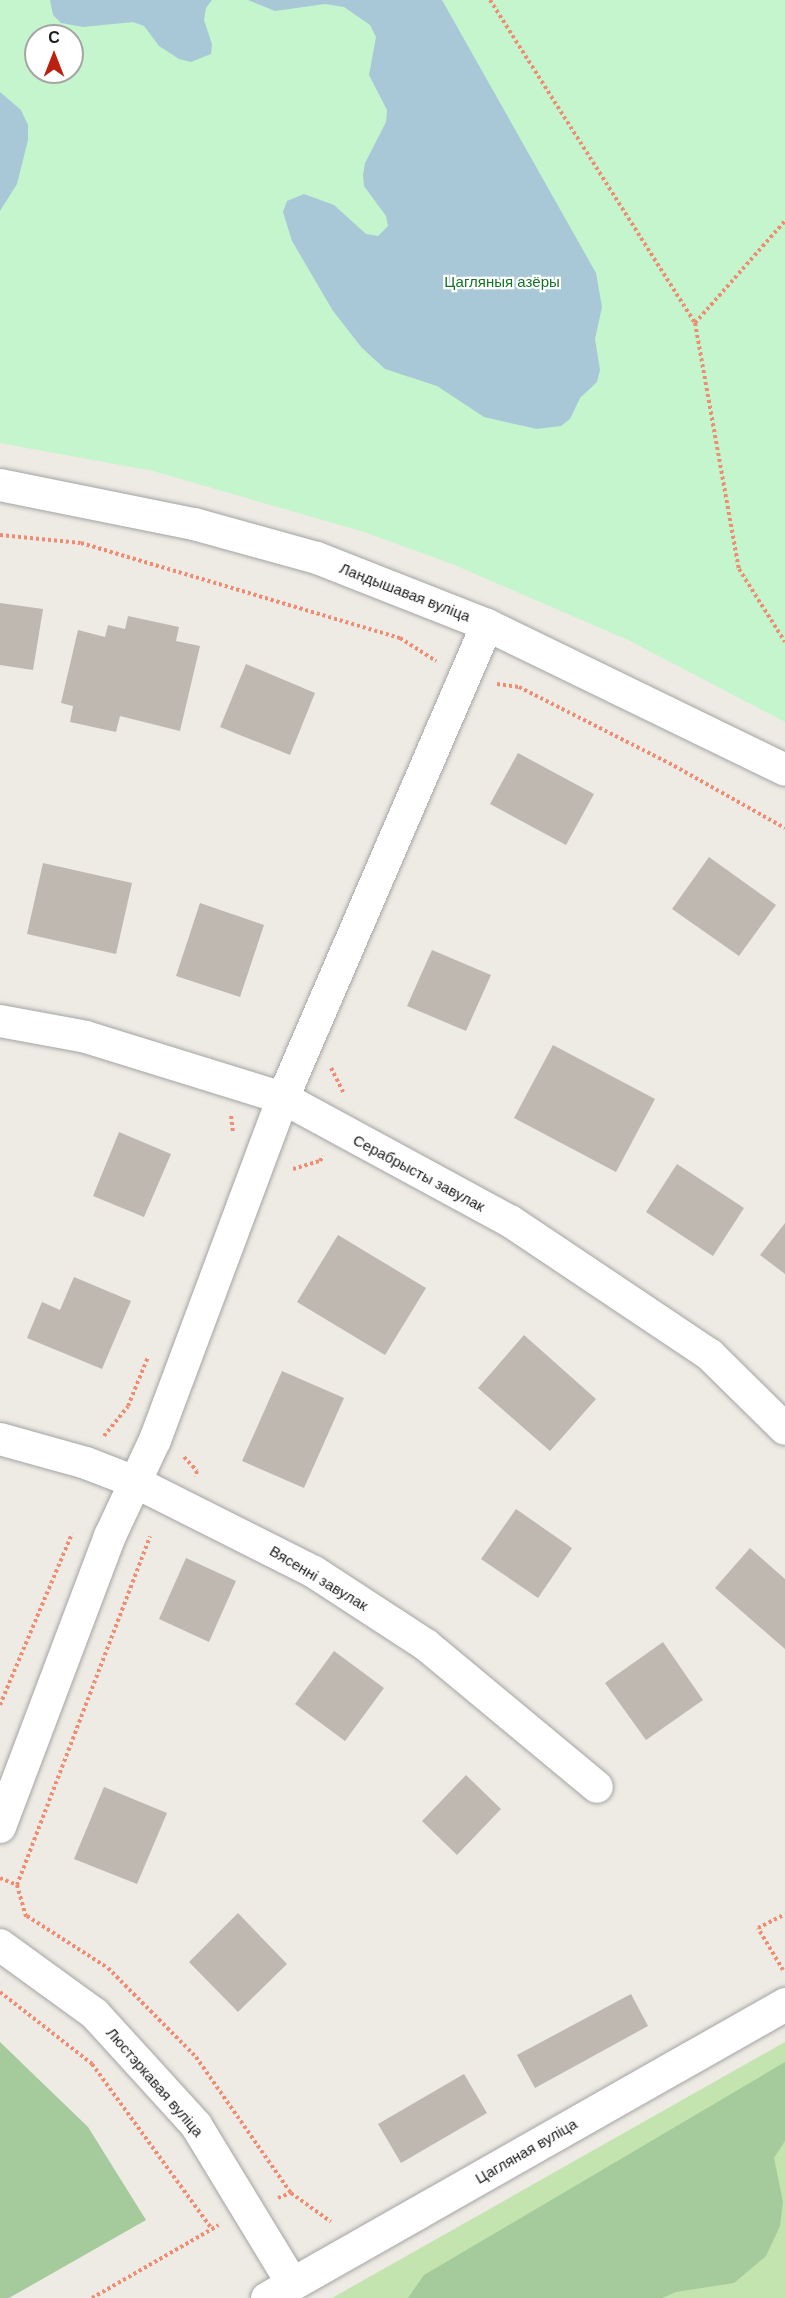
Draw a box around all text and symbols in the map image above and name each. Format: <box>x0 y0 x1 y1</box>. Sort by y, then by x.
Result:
north arrow <box>24 24 84 84</box>
text: С <box>48 29 60 46</box>
park label: Цагляныя азёры <box>444 273 560 291</box>
street label: Ландышавая вуліца <box>337 559 473 625</box>
street label: Серабрысты завулак <box>350 1131 488 1215</box>
street label: Вясенні завулак <box>267 1542 371 1614</box>
street label: Люстэркавая вуліца <box>103 2024 207 2140</box>
street label: Цагляная вуліца <box>472 2115 580 2187</box>

